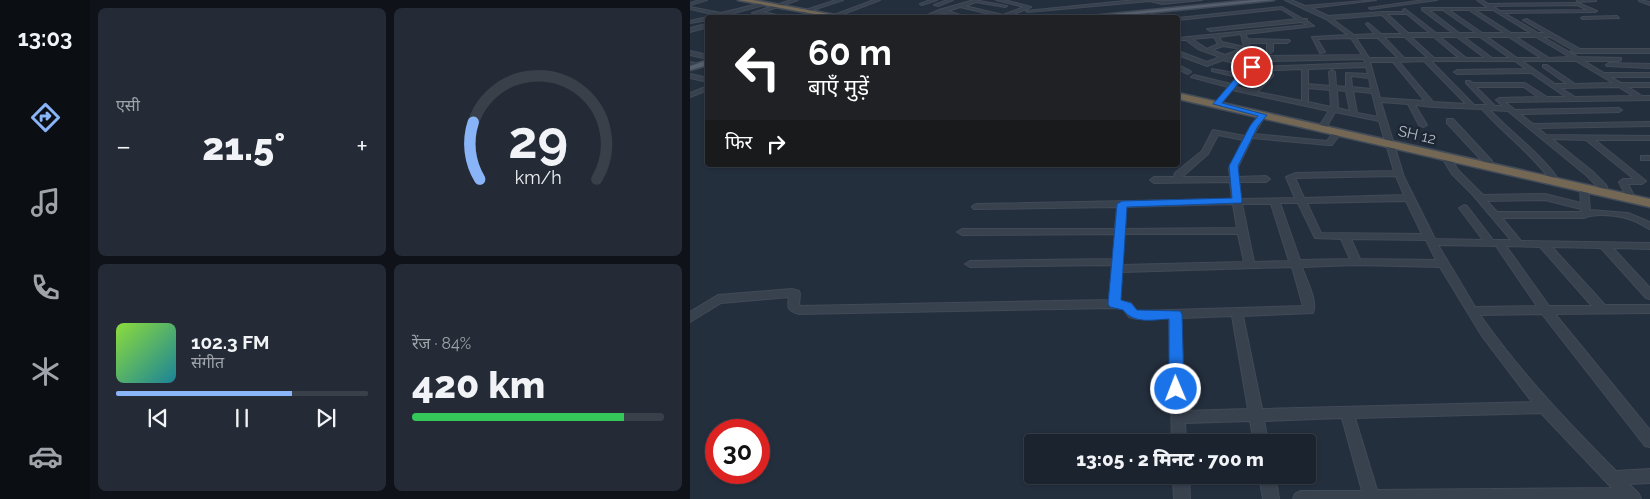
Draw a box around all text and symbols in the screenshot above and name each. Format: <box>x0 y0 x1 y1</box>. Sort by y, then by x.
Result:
text: 13:03 <box>18 25 72 51</box>
text: 60 m <box>808 32 892 73</box>
icon: left <box>725 35 790 100</box>
pin <box>1231 46 1273 88</box>
icon: arrive <box>1238 53 1266 81</box>
text: बाएँ मुड़ें <box>808 74 869 100</box>
text: एसी <box>116 96 140 115</box>
icon: directions <box>28 100 63 135</box>
text: 29 <box>508 109 568 170</box>
street label: SH 12 <box>1396 122 1438 148</box>
text: 21.5° <box>202 124 285 169</box>
text: − <box>116 130 131 163</box>
text: + <box>356 130 368 163</box>
icon: right <box>762 130 790 158</box>
text: फिर <box>725 131 752 153</box>
text: km/h <box>514 167 562 188</box>
icon: music <box>28 185 63 220</box>
icon: phone <box>28 270 63 305</box>
text: 102.3 FM <box>191 331 270 353</box>
text: रेंज · 84% <box>412 334 471 353</box>
text: संगीत <box>191 353 224 372</box>
icon: climate <box>28 354 63 389</box>
text: 420 km <box>412 362 545 407</box>
position arrow <box>1149 362 1201 414</box>
icon: previous <box>144 404 172 432</box>
icon: pause <box>228 404 256 432</box>
icon: next <box>312 404 340 432</box>
speed limit sign: 30 <box>705 419 770 484</box>
icon: car <box>28 439 63 474</box>
text: 13:05 · 2 मिनट · 700 m <box>1076 448 1264 470</box>

